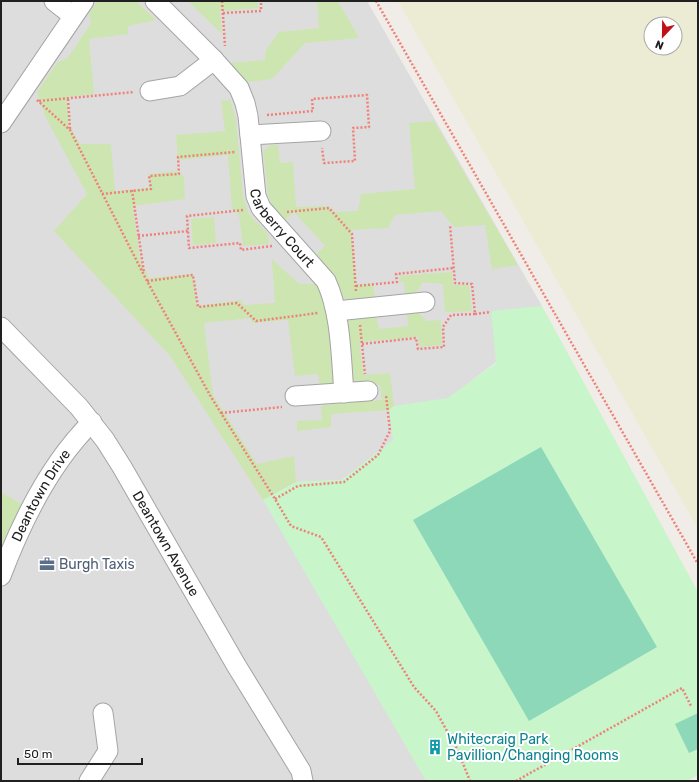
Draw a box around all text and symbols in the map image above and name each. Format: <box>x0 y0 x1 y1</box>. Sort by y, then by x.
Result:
north arrow <box>643 16 683 56</box>
text: N <box>653 37 666 52</box>
street label: Carberry Court <box>247 188 319 271</box>
street label: Deantown Drive <box>8 446 74 544</box>
street label: Deantown Avenue <box>129 488 203 599</box>
office icon: Burgh Taxis <box>38 555 56 573</box>
place label: Burgh Taxis <box>59 556 135 573</box>
place label: Whitecraig Park Pavillion/Changing Rooms <box>447 731 619 764</box>
building icon: Whitecraig Park Pavillion/Changing Rooms <box>426 738 444 756</box>
scale bar <box>18 740 142 766</box>
text: 50 m <box>24 747 52 761</box>

